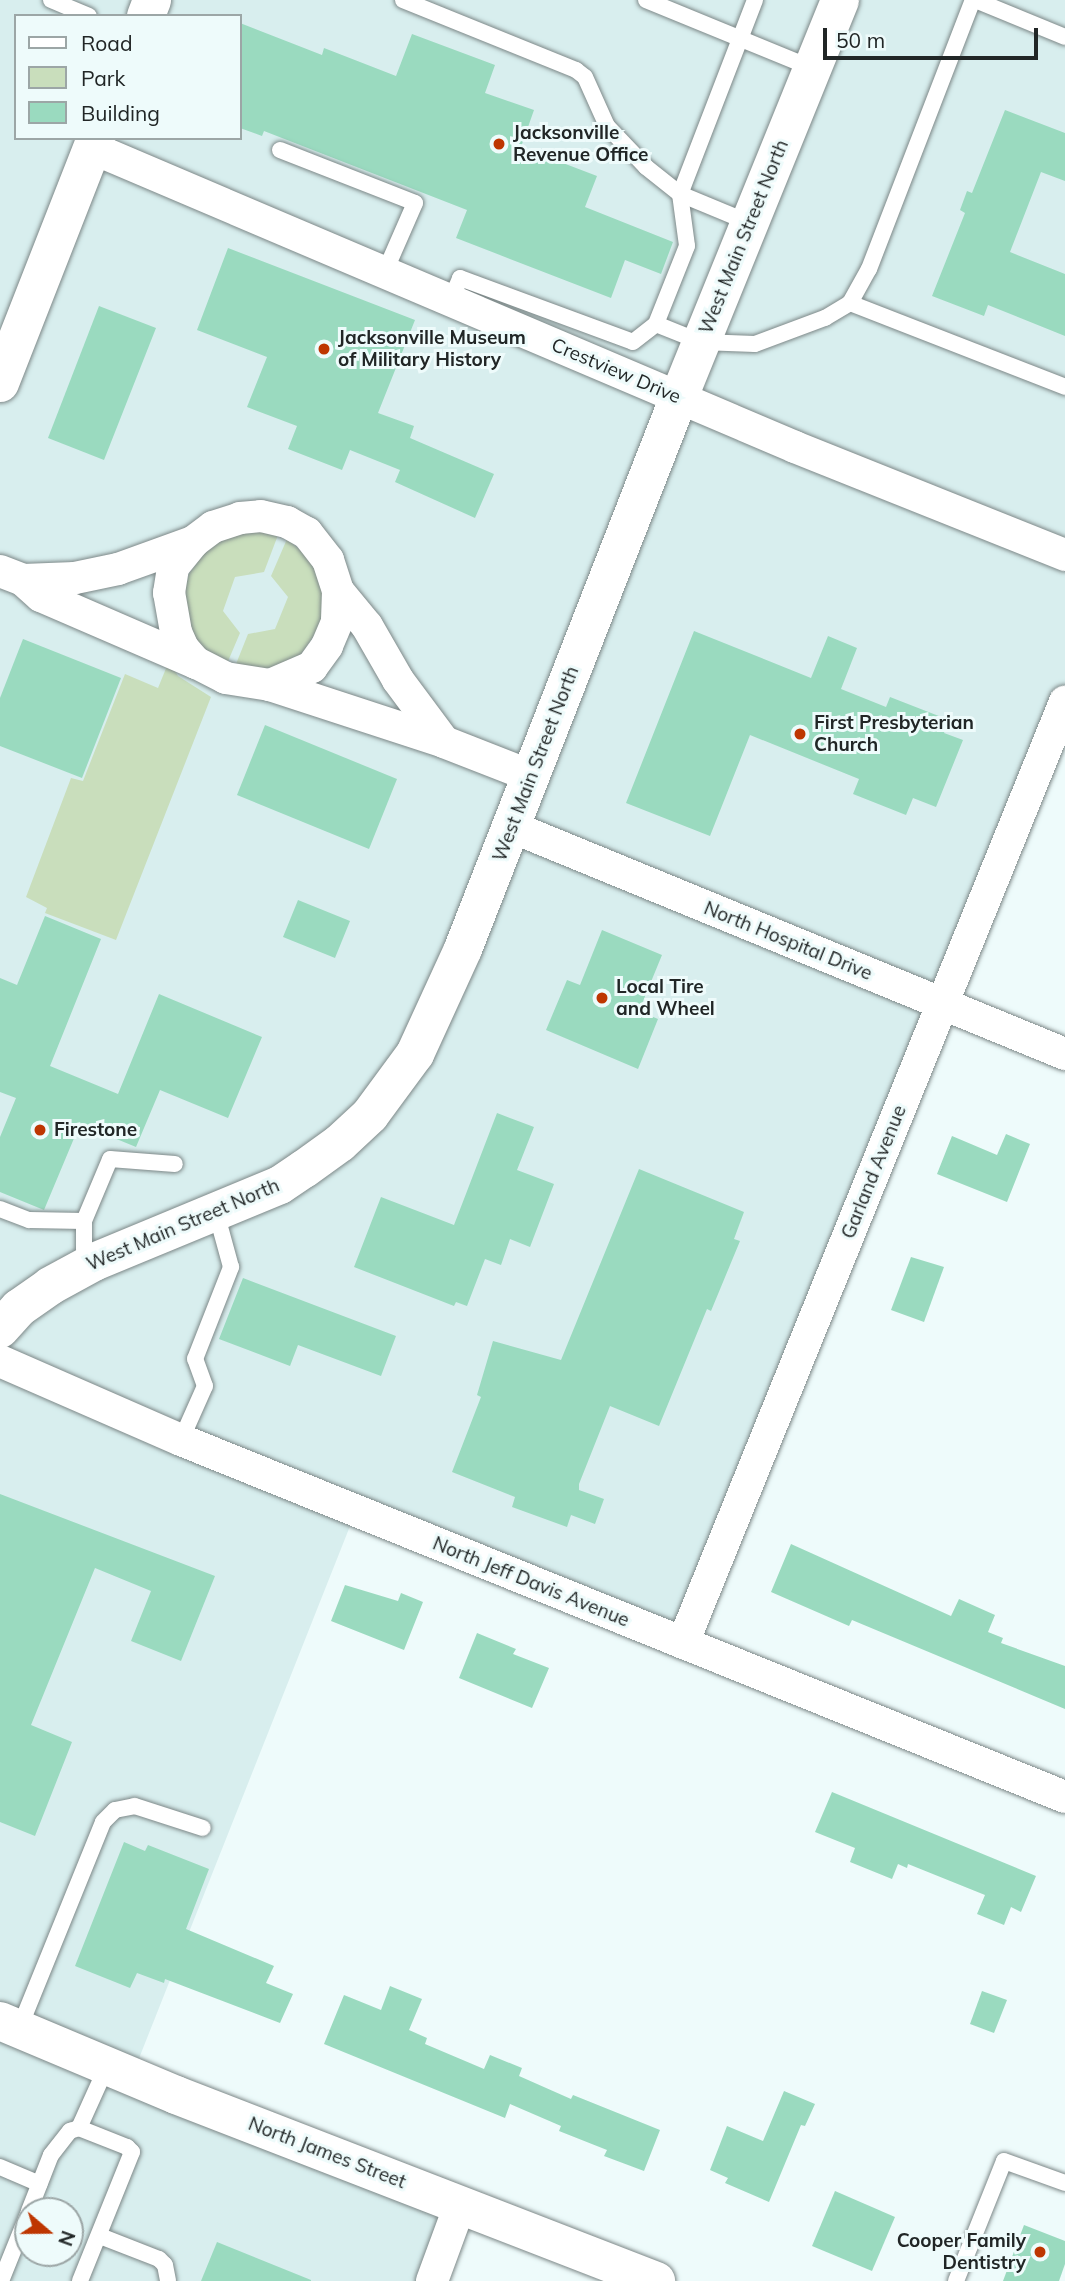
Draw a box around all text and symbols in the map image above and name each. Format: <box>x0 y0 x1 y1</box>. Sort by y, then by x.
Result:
legend <box>14 14 242 140</box>
scale bar <box>827 14 1042 58</box>
text: 50 m <box>836 27 885 53</box>
text: Road <box>81 30 132 56</box>
text: Park <box>81 65 125 91</box>
text: Building <box>81 100 160 126</box>
place label: Jacksonville Revenue Office <box>513 122 649 166</box>
marker: Jacksonville Revenue Office <box>491 136 507 152</box>
street label: West Main Street North <box>695 137 793 337</box>
place label: Jacksonville Museum of Military History <box>338 327 526 371</box>
street label: Crestview Drive <box>548 333 684 409</box>
marker: Jacksonville Museum of Military History <box>316 341 332 357</box>
street label: West Main Street North <box>488 663 584 865</box>
place label: First Presbyterian Church <box>814 712 974 756</box>
marker: First Presbyterian Church <box>792 726 808 742</box>
street label: North Hospital Drive <box>701 897 875 985</box>
place label: Local Tire and Wheel <box>616 976 715 1020</box>
marker: Local Tire and Wheel <box>594 990 610 1006</box>
street label: Garland Avenue <box>837 1102 911 1242</box>
place label: Firestone <box>54 1119 137 1141</box>
marker: Firestone <box>32 1122 48 1138</box>
street label: West Main Street North <box>83 1174 283 1276</box>
street label: North Jeff Davis Avenue <box>429 1532 633 1632</box>
street label: North James Street <box>245 2112 409 2194</box>
north arrow <box>14 2197 84 2267</box>
text: N <box>53 2228 81 2249</box>
place label: Cooper Family Dentistry <box>897 2230 1026 2274</box>
marker: Cooper Family Dentistry <box>1032 2244 1048 2260</box>

